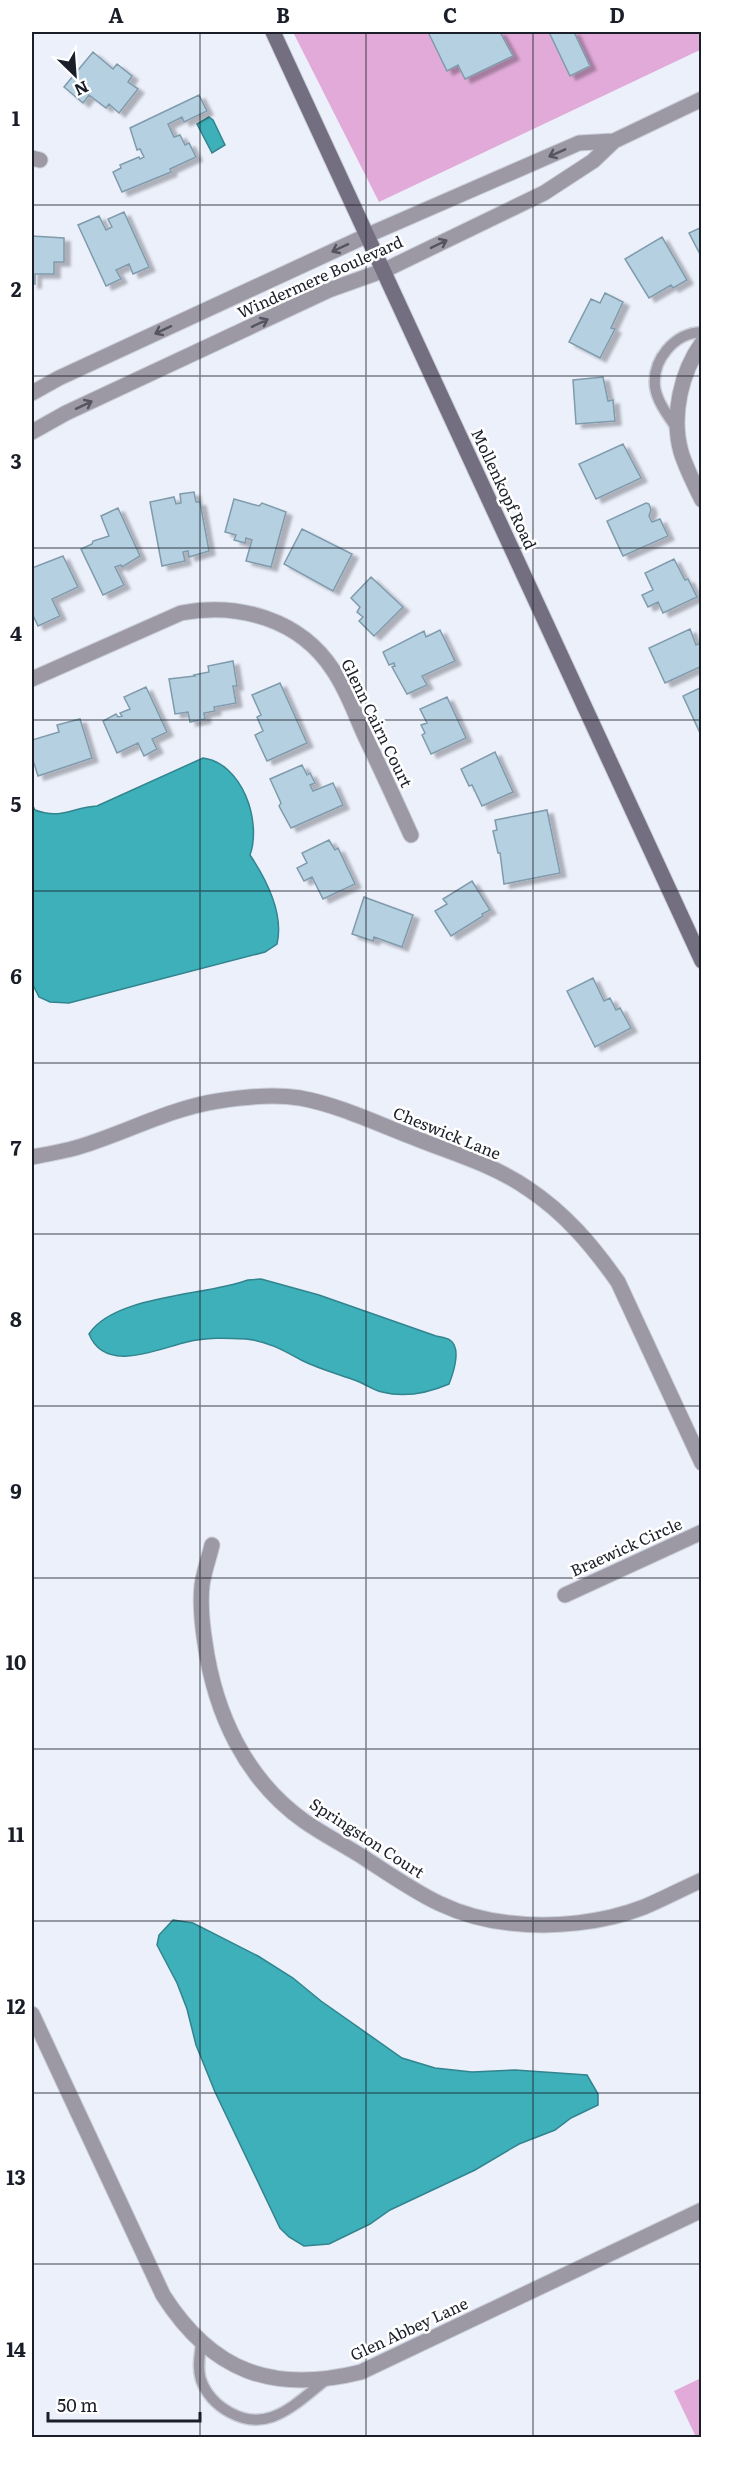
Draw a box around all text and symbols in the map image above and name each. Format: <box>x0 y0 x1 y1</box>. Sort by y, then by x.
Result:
text: A <box>108 0 124 29</box>
text: B <box>276 0 290 29</box>
text: C <box>443 0 457 29</box>
text: D <box>609 0 625 29</box>
north arrow <box>45 45 105 105</box>
text: N <box>71 76 93 103</box>
text: 1 <box>12 102 20 132</box>
one-way arrow <box>549 148 567 159</box>
street label: Windermere Boulevard <box>233 229 406 323</box>
one-way arrow <box>429 238 447 250</box>
one-way arrow <box>332 243 350 254</box>
text: 2 <box>11 273 22 303</box>
one-way arrow <box>251 316 269 328</box>
one-way arrow <box>155 325 173 336</box>
one-way arrow <box>74 399 92 411</box>
street label: Mollenkopf Road <box>466 424 544 553</box>
text: 3 <box>10 445 22 475</box>
text: 4 <box>10 617 22 647</box>
street label: Glenn Cairn Court <box>336 654 420 791</box>
text: 5 <box>11 788 22 818</box>
text: 6 <box>10 960 22 990</box>
street label: Cheswick Lane <box>390 1100 505 1165</box>
text: 7 <box>11 1132 22 1162</box>
text: 8 <box>10 1303 22 1333</box>
text: 9 <box>10 1475 22 1505</box>
street label: Braewick Circle <box>566 1511 685 1581</box>
text: 10 <box>6 1646 26 1676</box>
street label: Springston Court <box>305 1791 430 1884</box>
text: 11 <box>8 1818 24 1848</box>
text: 12 <box>6 1990 26 2020</box>
text: 13 <box>6 2161 26 2191</box>
street label: Glen Abbey Lane <box>346 2290 471 2366</box>
text: 14 <box>6 2333 26 2363</box>
scale bar <box>48 2385 200 2423</box>
text: 50 m <box>57 2391 98 2418</box>

